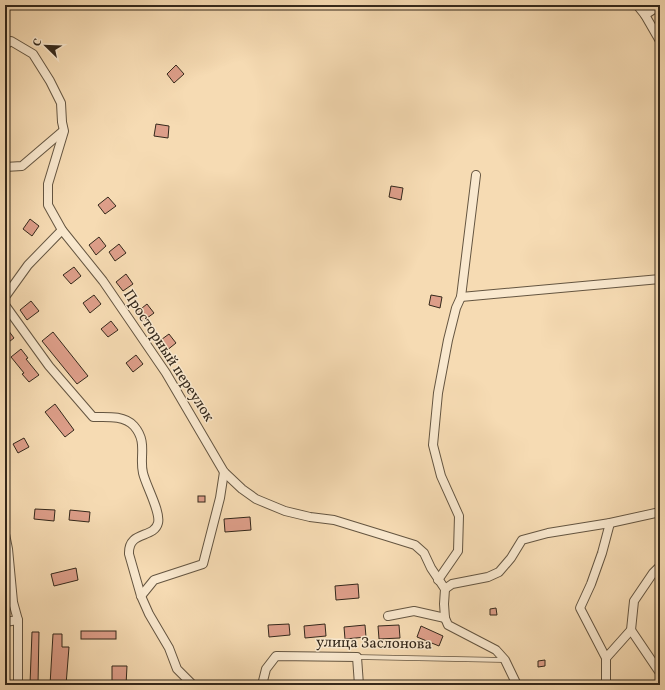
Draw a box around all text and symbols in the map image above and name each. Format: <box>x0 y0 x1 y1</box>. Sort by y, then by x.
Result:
north arrow <box>26 26 66 66</box>
text: С <box>30 36 46 49</box>
street label: Просторный переулок <box>117 286 219 426</box>
street label: улица Заслонова <box>316 632 432 656</box>

